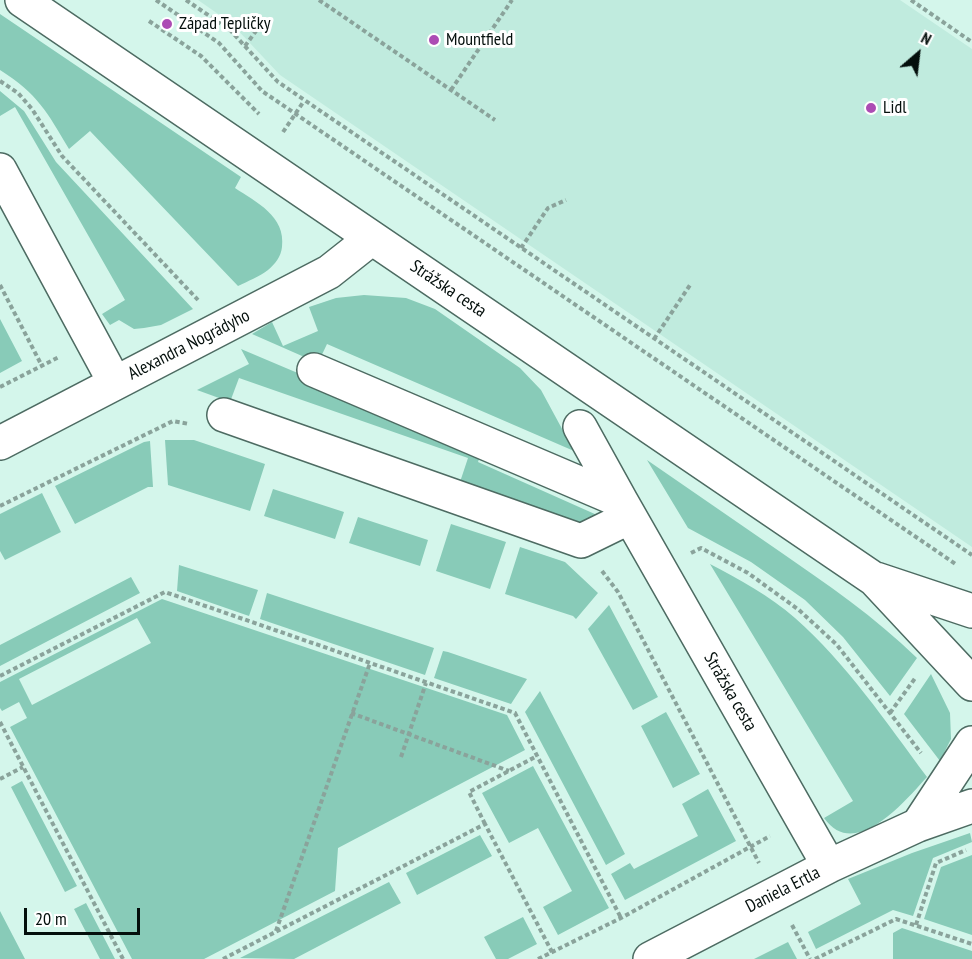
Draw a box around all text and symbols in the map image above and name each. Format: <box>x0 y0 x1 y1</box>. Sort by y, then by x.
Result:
place label: Západ Tepličky <box>179 13 270 35</box>
marker: Západ Tepličky <box>160 17 174 31</box>
north arrow <box>888 24 948 84</box>
text: N <box>918 27 935 49</box>
place label: Mountfield <box>446 29 513 51</box>
marker: Mountfield <box>427 33 441 47</box>
place label: Lidl <box>883 97 906 119</box>
marker: Lidl <box>864 101 878 115</box>
street label: Strážska cesta <box>406 256 490 322</box>
street label: Alexandra Nográdyho <box>125 305 253 385</box>
street label: Strážska cesta <box>699 649 761 735</box>
street label: Daniela Ertla <box>742 862 824 918</box>
scale bar <box>27 896 142 934</box>
text: 20 m <box>35 907 67 930</box>

